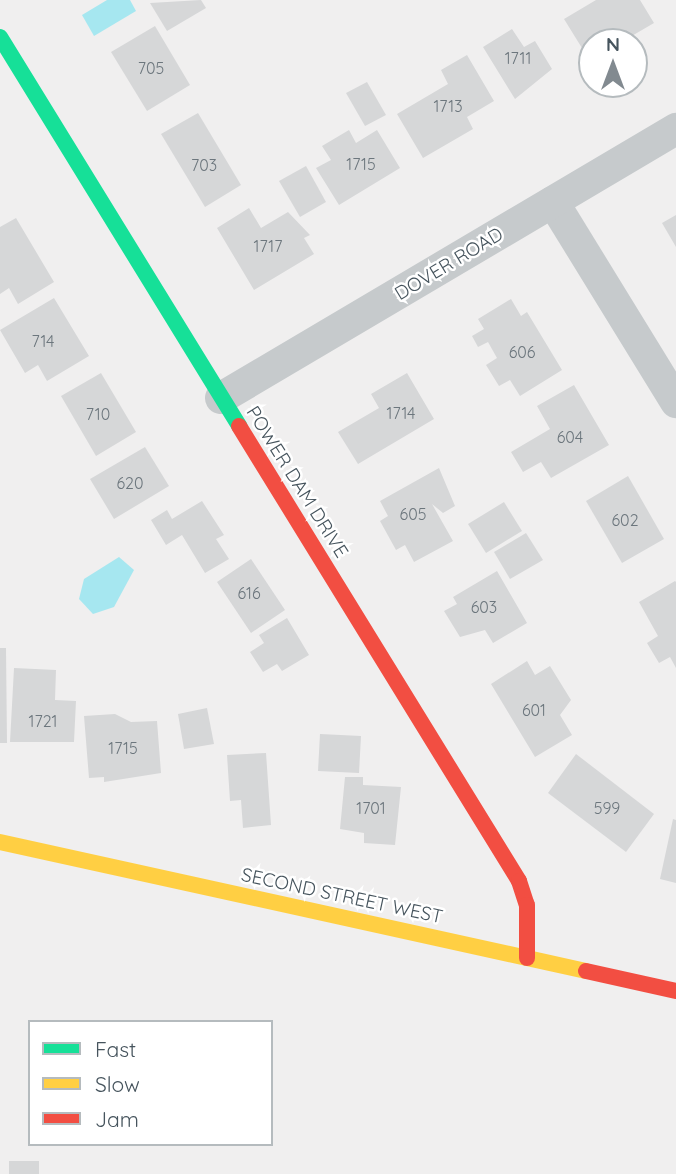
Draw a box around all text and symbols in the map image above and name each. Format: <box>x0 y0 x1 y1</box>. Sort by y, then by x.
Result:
north arrow <box>578 28 648 98</box>
text: N <box>606 32 620 56</box>
house number: 1711 <box>505 48 531 68</box>
house number: 705 <box>138 58 164 78</box>
house number: 1713 <box>433 96 463 116</box>
house number: 1715 <box>346 154 376 174</box>
house number: 703 <box>191 155 217 175</box>
street label: DOVER ROAD <box>391 223 507 305</box>
house number: 1717 <box>253 236 283 256</box>
house number: 714 <box>31 331 55 351</box>
house number: 606 <box>509 342 535 362</box>
street label: POWER DAM DRIVE <box>241 402 353 562</box>
house number: 1714 <box>387 403 415 423</box>
house number: 710 <box>86 404 110 424</box>
house number: 604 <box>557 427 583 447</box>
house number: 620 <box>117 473 143 493</box>
house number: 605 <box>400 504 426 524</box>
house number: 602 <box>612 510 638 530</box>
house number: 616 <box>237 583 261 603</box>
house number: 603 <box>471 597 497 617</box>
house number: 601 <box>522 700 546 720</box>
house number: 1721 <box>29 711 57 731</box>
house number: 1715 <box>108 738 138 758</box>
house number: 1701 <box>356 798 386 818</box>
house number: 599 <box>594 798 620 818</box>
street label: SECOND STREET WEST <box>239 863 445 929</box>
legend <box>28 1020 273 1146</box>
text: Fast <box>95 1036 136 1062</box>
text: Slow <box>95 1071 140 1097</box>
text: Jam <box>95 1106 139 1132</box>

